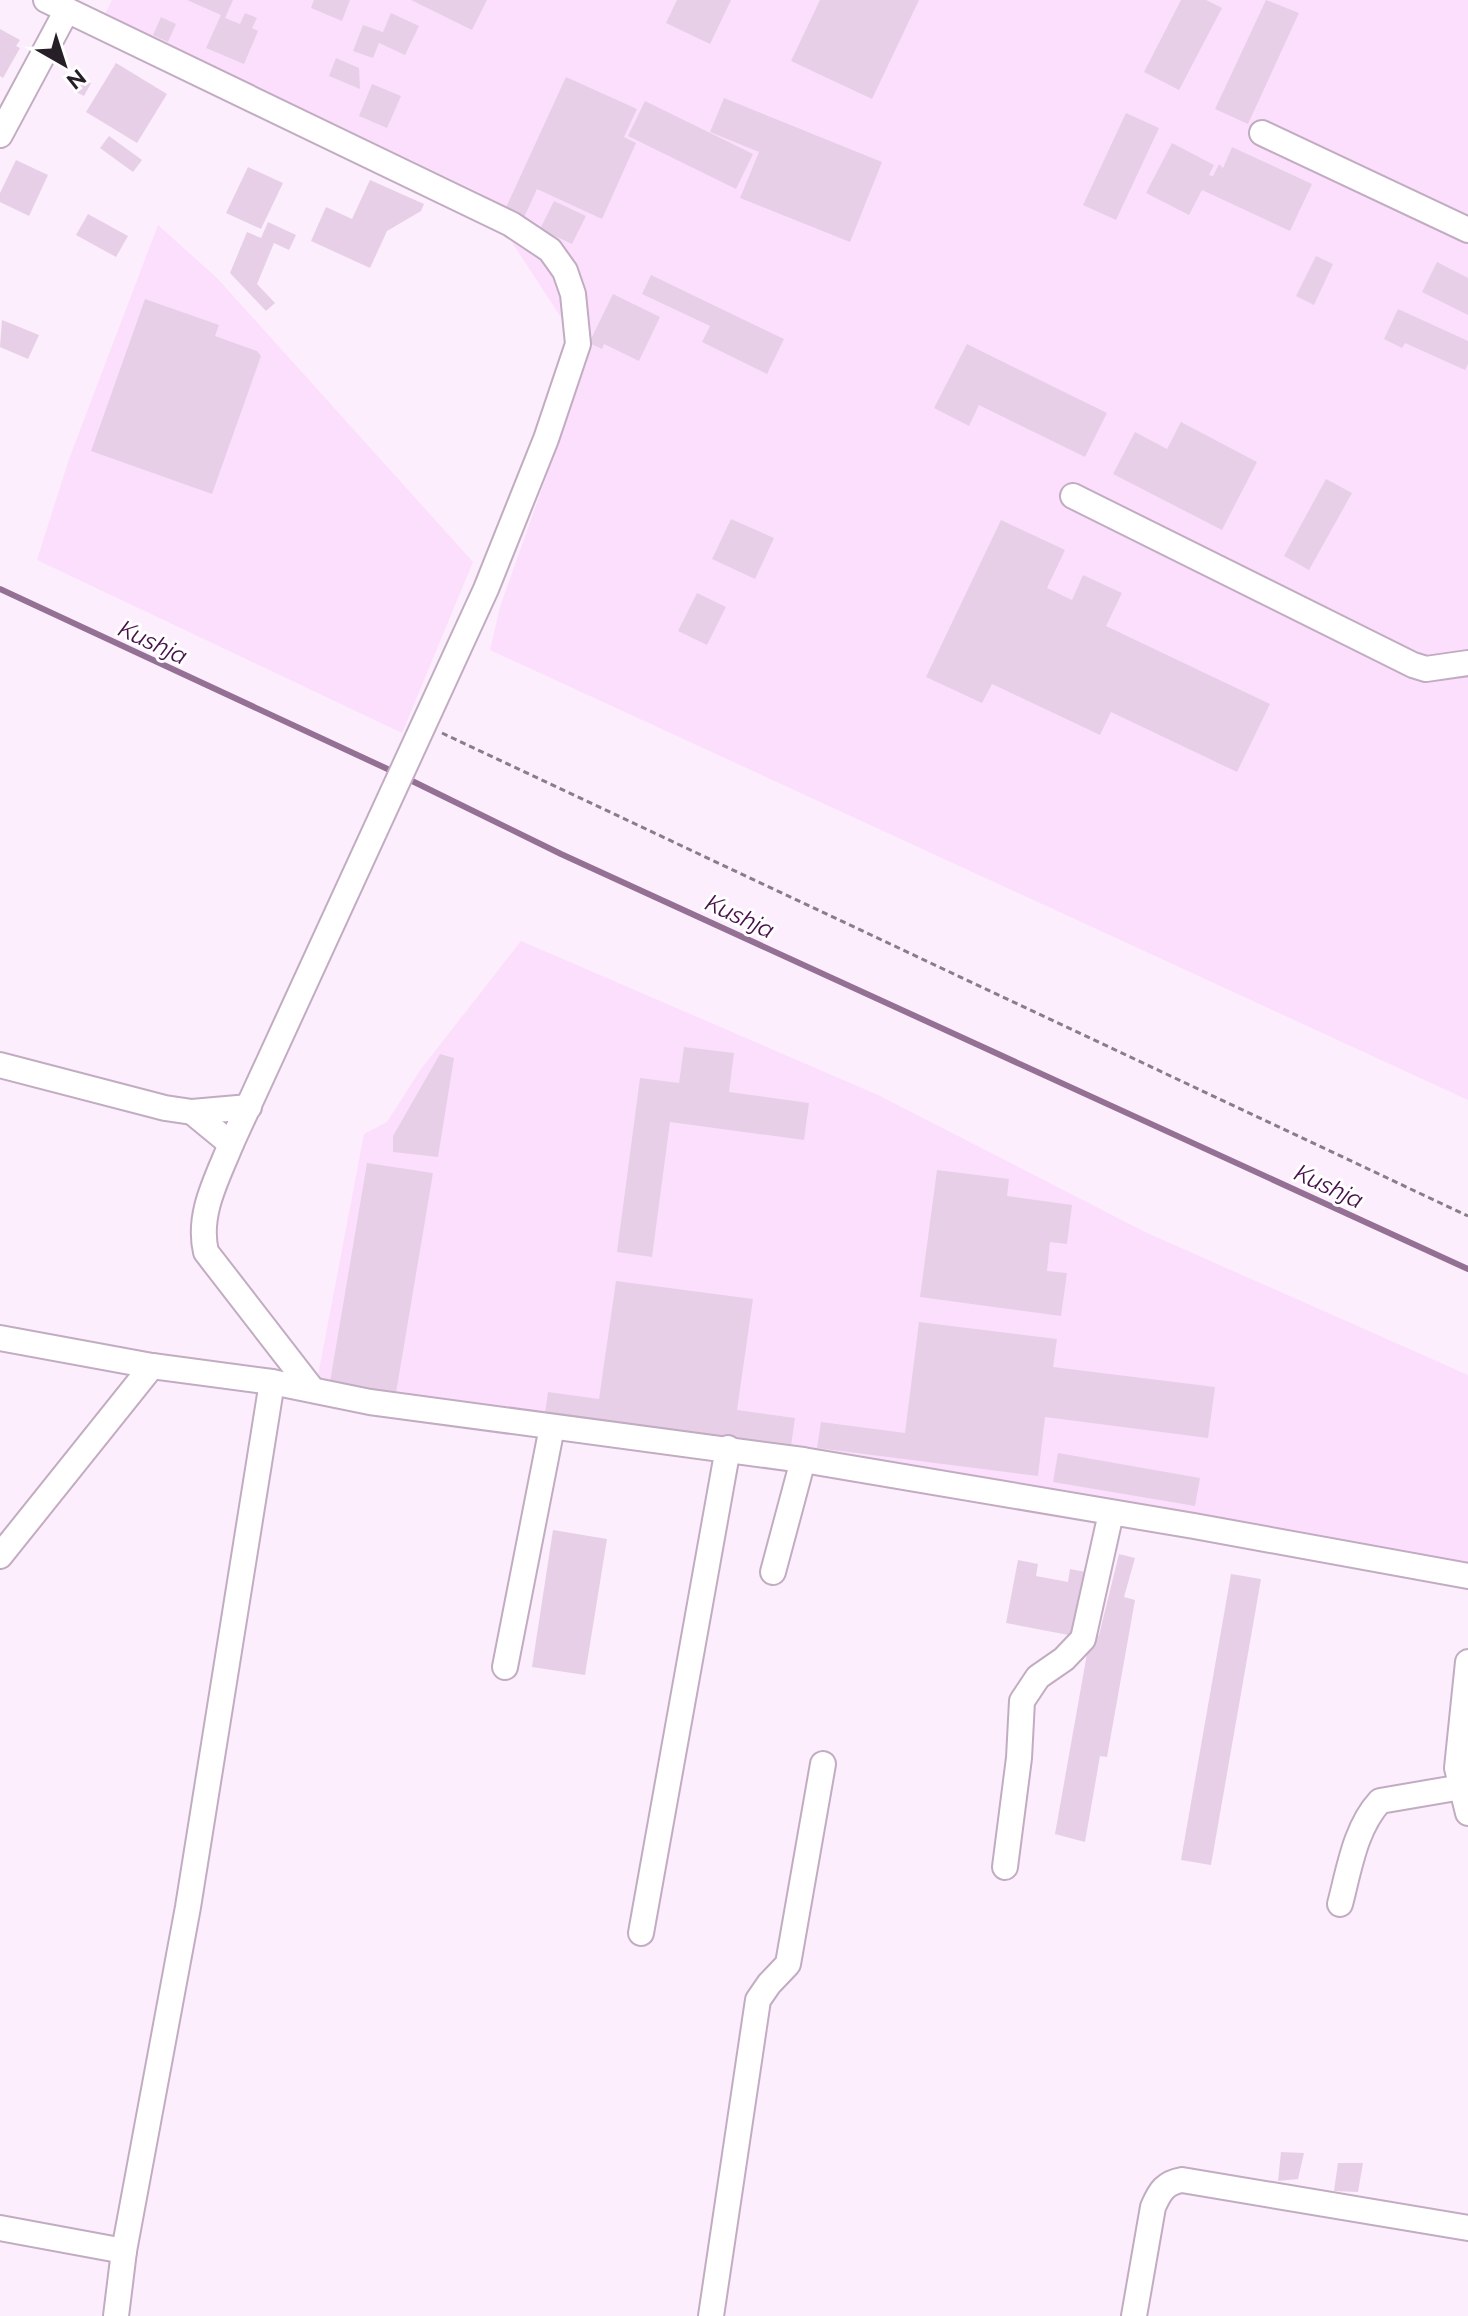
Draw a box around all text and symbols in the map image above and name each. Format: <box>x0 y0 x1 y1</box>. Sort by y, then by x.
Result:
north arrow <box>24 24 104 104</box>
text: N <box>62 64 91 95</box>
water label: Kushja <box>114 614 192 670</box>
water label: Kushja <box>701 888 779 944</box>
water label: Kushja <box>1290 1158 1368 1214</box>

